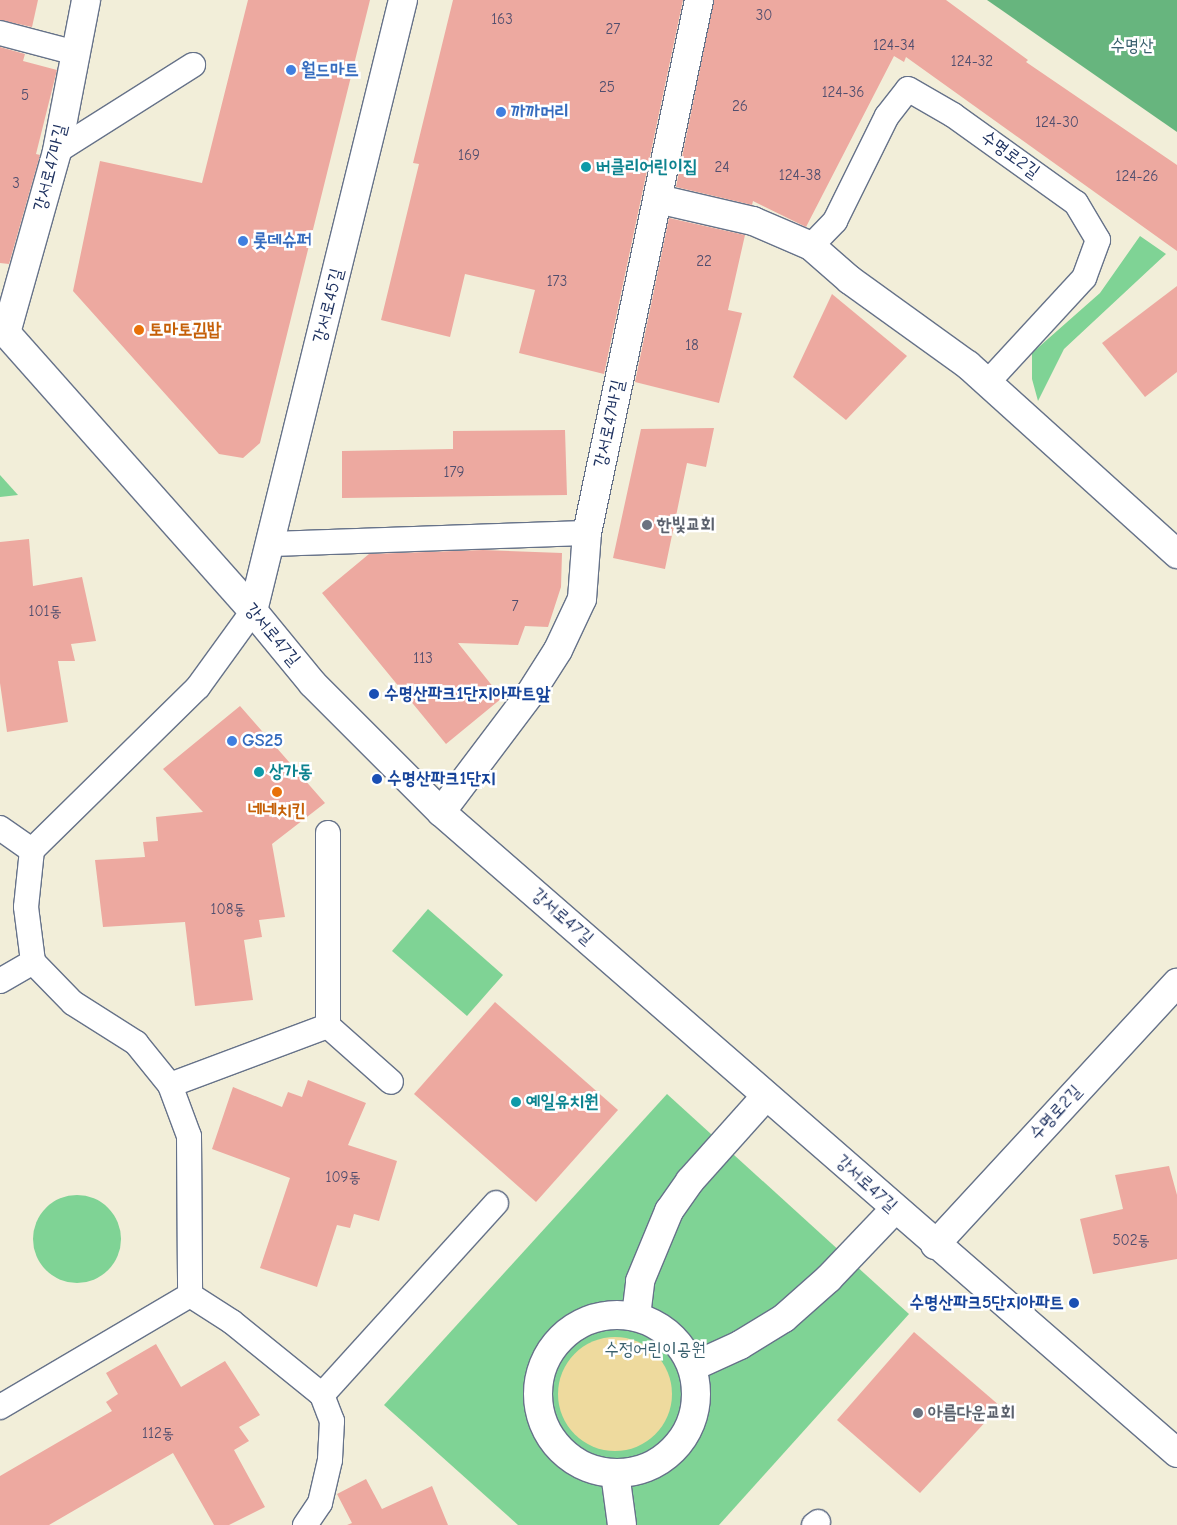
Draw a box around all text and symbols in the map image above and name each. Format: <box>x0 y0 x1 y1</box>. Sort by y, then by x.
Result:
house number: 30 <box>756 7 772 25</box>
house number: 163 <box>491 11 513 29</box>
house number: 27 <box>606 21 620 39</box>
park label: 수명산 <box>1110 35 1154 57</box>
house number: 124-34 <box>873 37 915 55</box>
house number: 124-32 <box>951 53 993 71</box>
place label: 월드마트 <box>301 59 359 81</box>
marker: 월드마트 <box>285 64 297 76</box>
house number: 25 <box>599 79 615 97</box>
house number: 124-36 <box>822 84 864 102</box>
house number: 5 <box>21 87 29 105</box>
house number: 26 <box>732 98 748 116</box>
place label: 까까머리 <box>511 101 569 123</box>
marker: 까까머리 <box>495 106 507 118</box>
house number: 124-30 <box>1035 114 1079 132</box>
street label: 강서로47마길 <box>30 122 72 214</box>
street label: 수명로2길 <box>976 126 1044 184</box>
house number: 169 <box>458 147 480 165</box>
place label: 버클리어린이집 <box>596 156 697 178</box>
house number: 24 <box>714 159 730 177</box>
marker: 버클리어린이집 <box>580 161 592 173</box>
house number: 124-38 <box>779 167 821 185</box>
house number: 124-26 <box>1116 168 1158 186</box>
house number: 3 <box>12 175 20 193</box>
place label: 롯데슈퍼 <box>253 230 311 252</box>
marker: 롯데슈퍼 <box>237 235 249 247</box>
house number: 22 <box>696 253 712 271</box>
street label: 강서로45길 <box>309 266 349 346</box>
house number: 173 <box>547 273 567 291</box>
place label: 토마토김밥 <box>149 319 221 341</box>
marker: 토마토김밥 <box>133 324 145 336</box>
house number: 18 <box>685 337 699 355</box>
street label: 강서로47바길 <box>590 378 630 470</box>
house number: 179 <box>444 464 464 482</box>
place label: 한빛교회 <box>657 514 715 536</box>
marker: 한빛교회 <box>641 519 653 531</box>
house number: 7 <box>511 598 519 616</box>
street label: 강서로47길 <box>240 599 304 671</box>
house number: 101동 <box>28 603 62 621</box>
house number: 113 <box>413 650 433 668</box>
place label: 수명산파크1단지아파트앞 <box>384 683 550 705</box>
marker: 수명산파크1단지아파트앞 <box>368 688 380 700</box>
place label: GS25 <box>242 730 283 752</box>
marker: GS25 <box>226 735 238 747</box>
place label: 상가동 <box>269 761 312 783</box>
marker: 상가동 <box>253 766 265 778</box>
place label: 수명산파크1단지 <box>387 768 495 790</box>
marker: 수명산파크1단지 <box>371 773 383 785</box>
marker: 네네치킨 <box>271 786 283 798</box>
place label: 네네치킨 <box>248 800 306 822</box>
street label: 강서로47길 <box>527 884 597 950</box>
house number: 108동 <box>211 901 245 919</box>
street label: 수명로2길 <box>1025 1081 1087 1145</box>
place label: 예일유치원 <box>526 1091 598 1113</box>
marker: 예일유치원 <box>510 1096 522 1108</box>
street label: 강서로47길 <box>831 1151 901 1217</box>
house number: 109동 <box>325 1169 361 1187</box>
house number: 502동 <box>1112 1232 1150 1250</box>
place label: 수명산파크5단지아파트 <box>910 1292 1064 1314</box>
marker: 수명산파크5단지아파트 <box>1068 1297 1080 1309</box>
park label: 수정어린이공원 <box>604 1339 706 1361</box>
place label: 아름다운교회 <box>928 1402 1015 1424</box>
marker: 아름다운교회 <box>912 1407 924 1419</box>
house number: 112동 <box>142 1425 174 1443</box>

